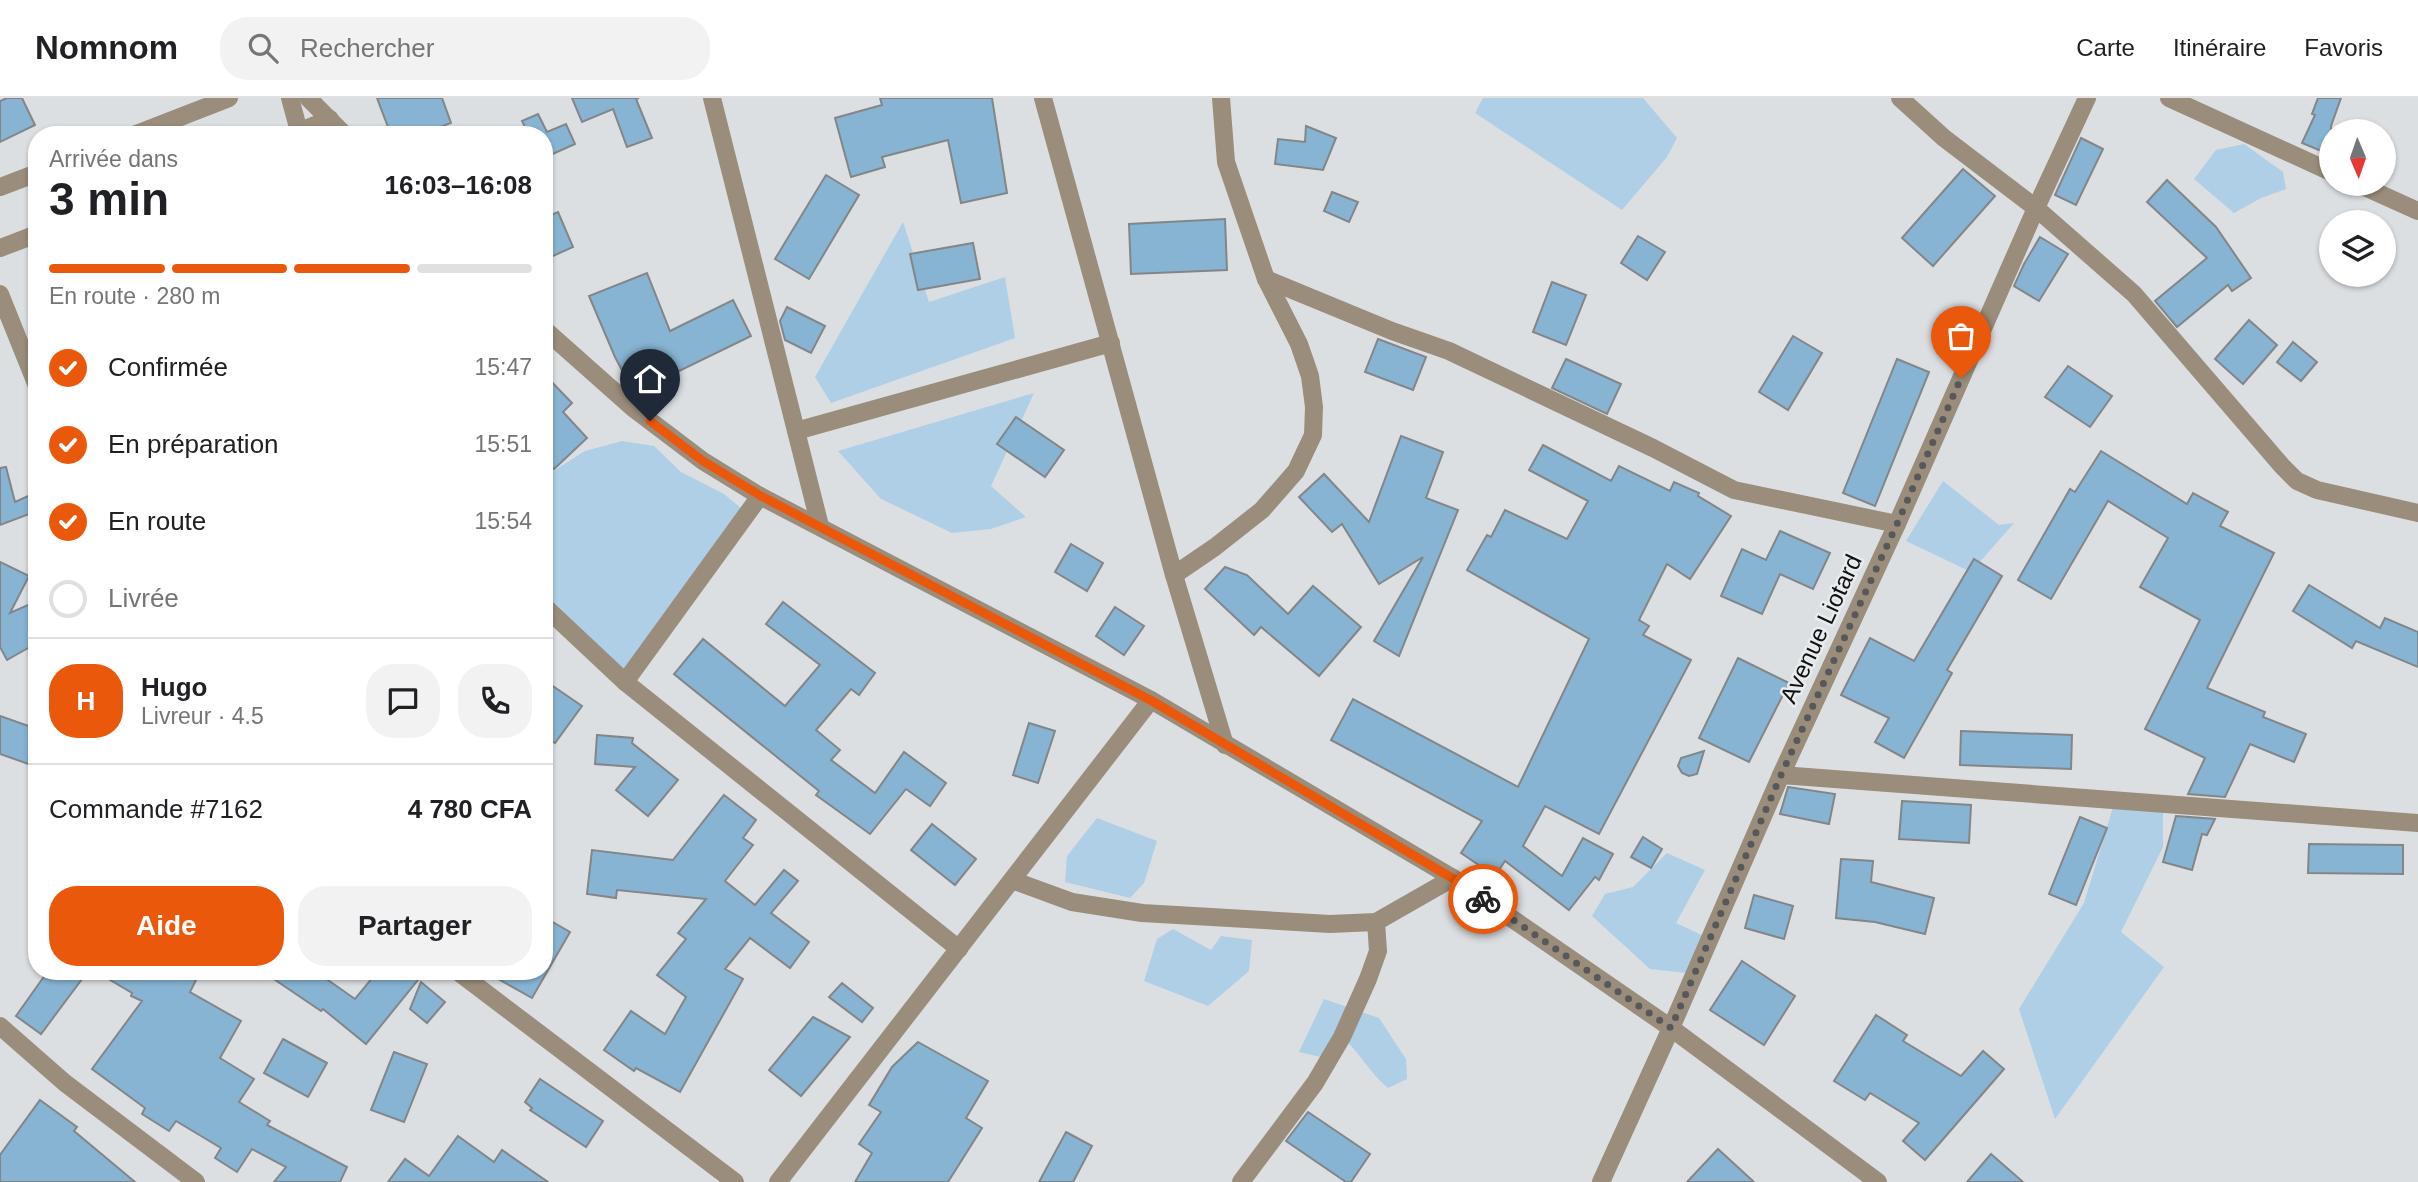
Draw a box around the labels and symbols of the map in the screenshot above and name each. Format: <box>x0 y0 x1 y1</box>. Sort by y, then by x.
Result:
north arrow <box>2319 119 2396 196</box>
pin <box>1931 306 1991 378</box>
pin <box>620 349 680 421</box>
street label: Avenue Liotard <box>1774 550 1867 707</box>
courier <box>1448 864 1518 934</box>

